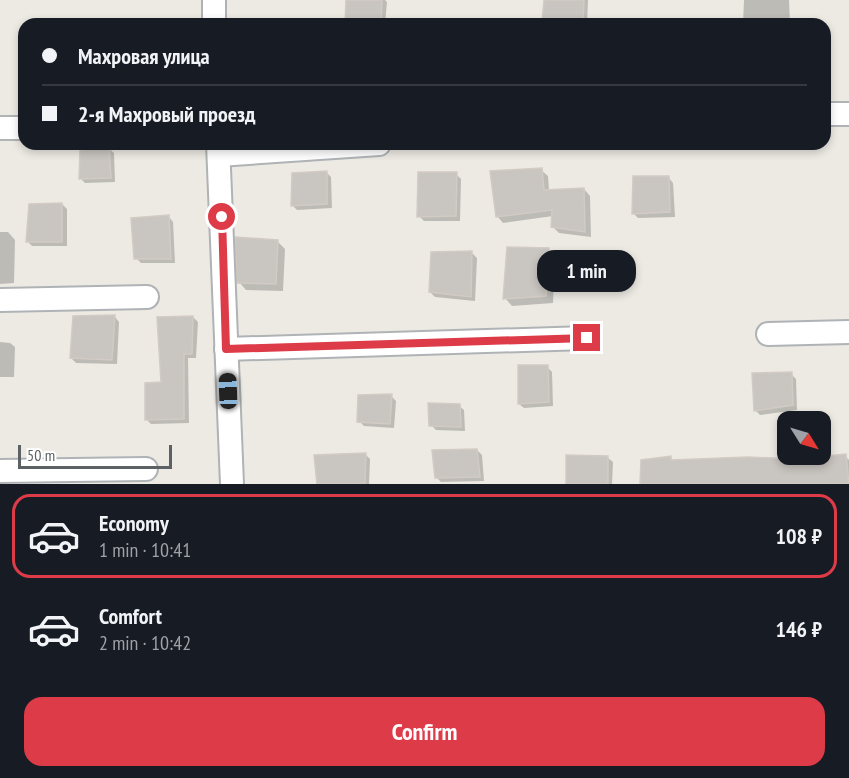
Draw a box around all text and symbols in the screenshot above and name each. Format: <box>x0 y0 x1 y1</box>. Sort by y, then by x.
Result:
text: Махровая улица <box>78 42 210 70</box>
text: 2-я Махровый проезд <box>78 100 255 128</box>
route start <box>208 203 235 230</box>
callout: 1 min <box>538 251 636 293</box>
text: 1 min <box>566 258 607 284</box>
route end <box>573 324 600 351</box>
car <box>218 373 238 409</box>
north arrow <box>777 411 831 465</box>
map controls <box>777 411 831 465</box>
scale bar <box>18 442 172 469</box>
text: 50 m <box>27 445 55 465</box>
icon: car <box>27 509 81 563</box>
text: Economy <box>99 509 169 537</box>
text: 108 ₽ <box>775 522 822 550</box>
text: 1 min · 10:41 <box>99 537 191 563</box>
icon: car <box>27 602 81 656</box>
text: Comfort <box>99 602 162 630</box>
text: 146 ₽ <box>775 615 822 643</box>
text: 2 min · 10:42 <box>99 630 191 656</box>
button: Confirm <box>24 697 825 766</box>

